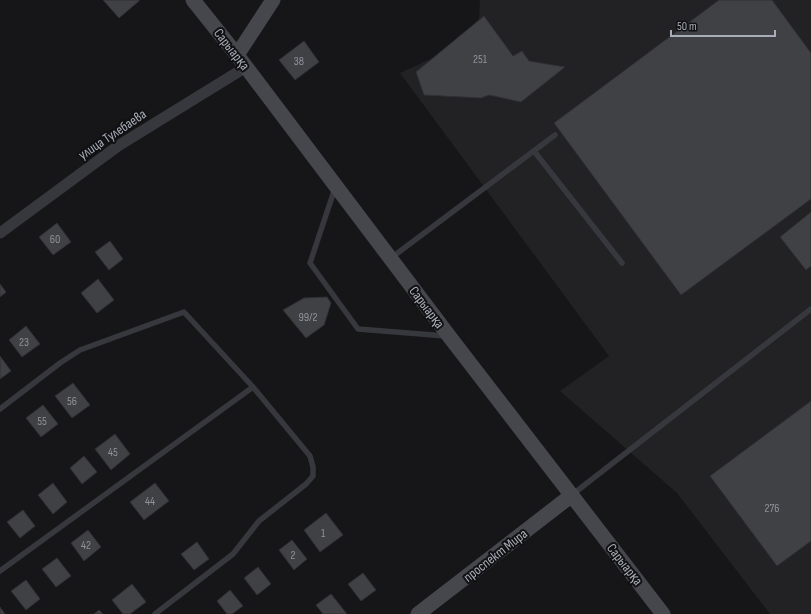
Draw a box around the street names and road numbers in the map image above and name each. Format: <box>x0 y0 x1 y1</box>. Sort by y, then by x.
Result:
street label: Сарыарқа <box>210 25 253 74</box>
street label: улица Тулебаева <box>75 105 150 163</box>
street label: Сарыарқа <box>405 283 448 332</box>
street label: проспект Мира <box>460 525 531 586</box>
street label: Сарыарқа <box>603 540 646 589</box>

